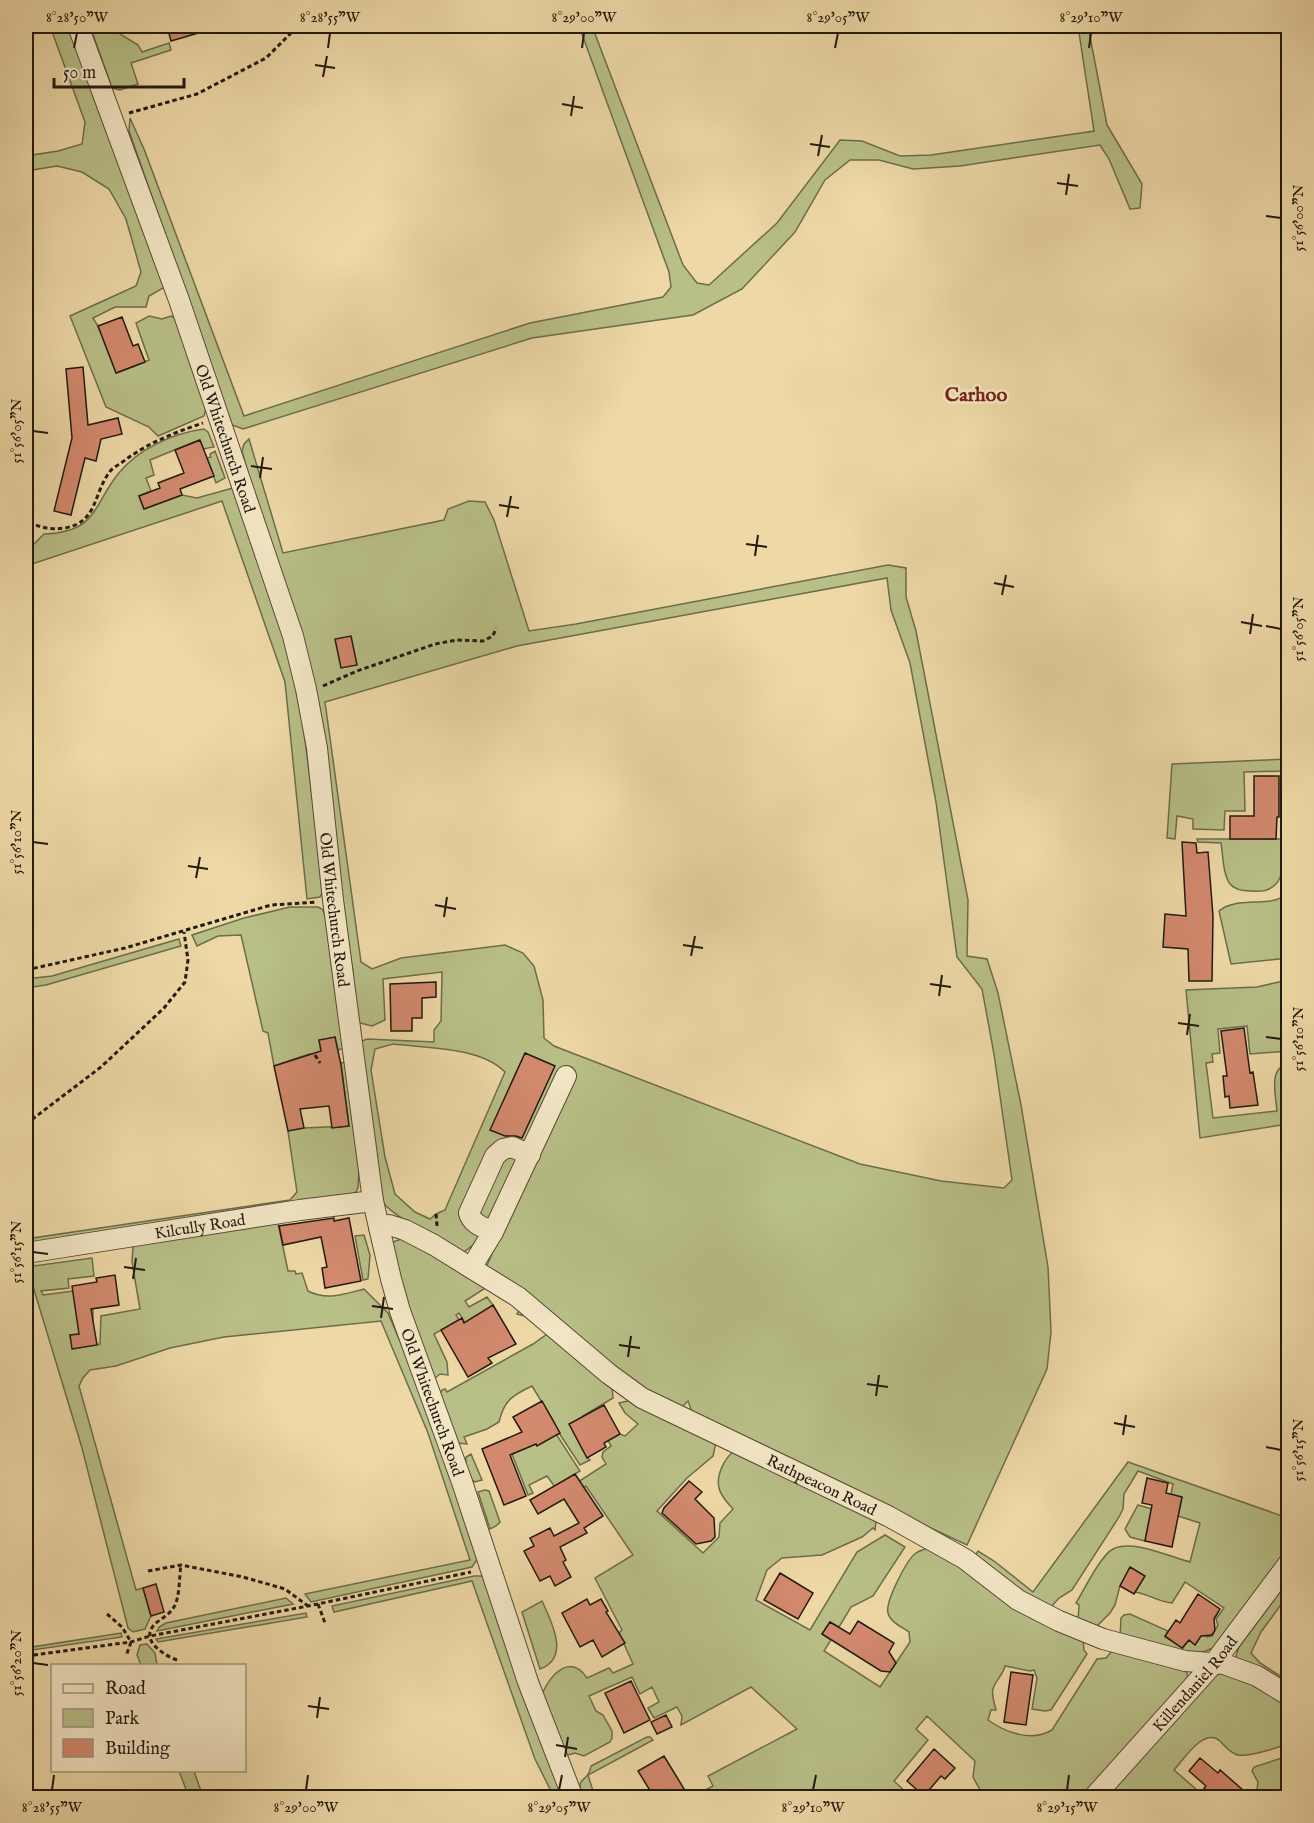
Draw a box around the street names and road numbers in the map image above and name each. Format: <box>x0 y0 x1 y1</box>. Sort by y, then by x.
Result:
street label: Old Whitechurch Road <box>190 362 259 516</box>
street label: Old Whitechurch Road <box>314 831 353 989</box>
street label: Kilcully Road <box>153 1211 247 1245</box>
street label: Old Whitechurch Road <box>395 1326 467 1480</box>
street label: Rathpeacon Road <box>763 1451 880 1521</box>
street label: Killendaniel Road <box>1149 1632 1243 1737</box>

